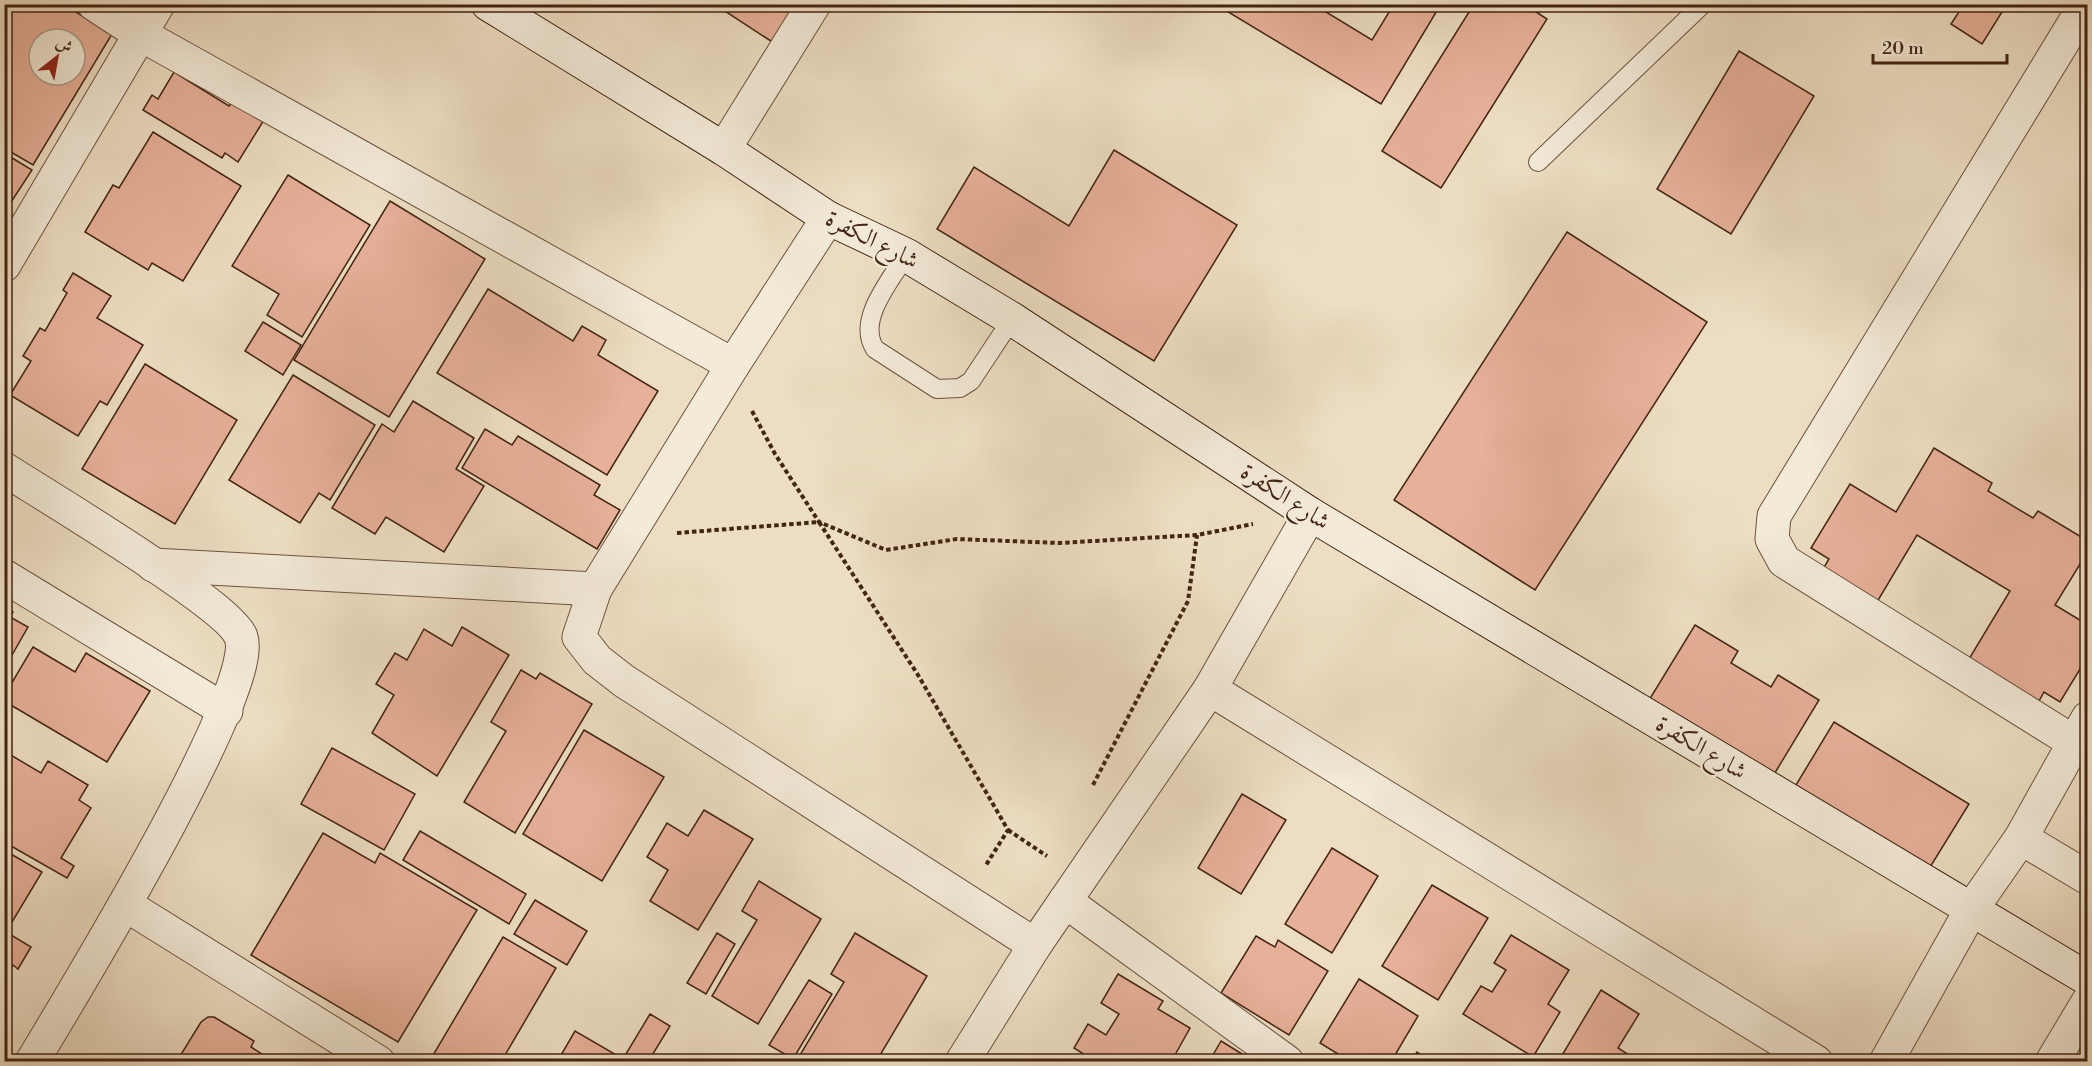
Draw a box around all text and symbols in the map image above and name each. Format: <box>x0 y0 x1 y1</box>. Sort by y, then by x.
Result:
north arrow <box>27 27 87 87</box>
scale bar <box>1873 27 2006 65</box>
text: ش <box>52 32 76 58</box>
text: 20 m <box>1882 37 1924 60</box>
street label: شارع الكفرة <box>818 204 924 280</box>
street label: شارع الكفرة <box>1232 457 1335 540</box>
street label: شارع الكفرة <box>1648 709 1752 790</box>

